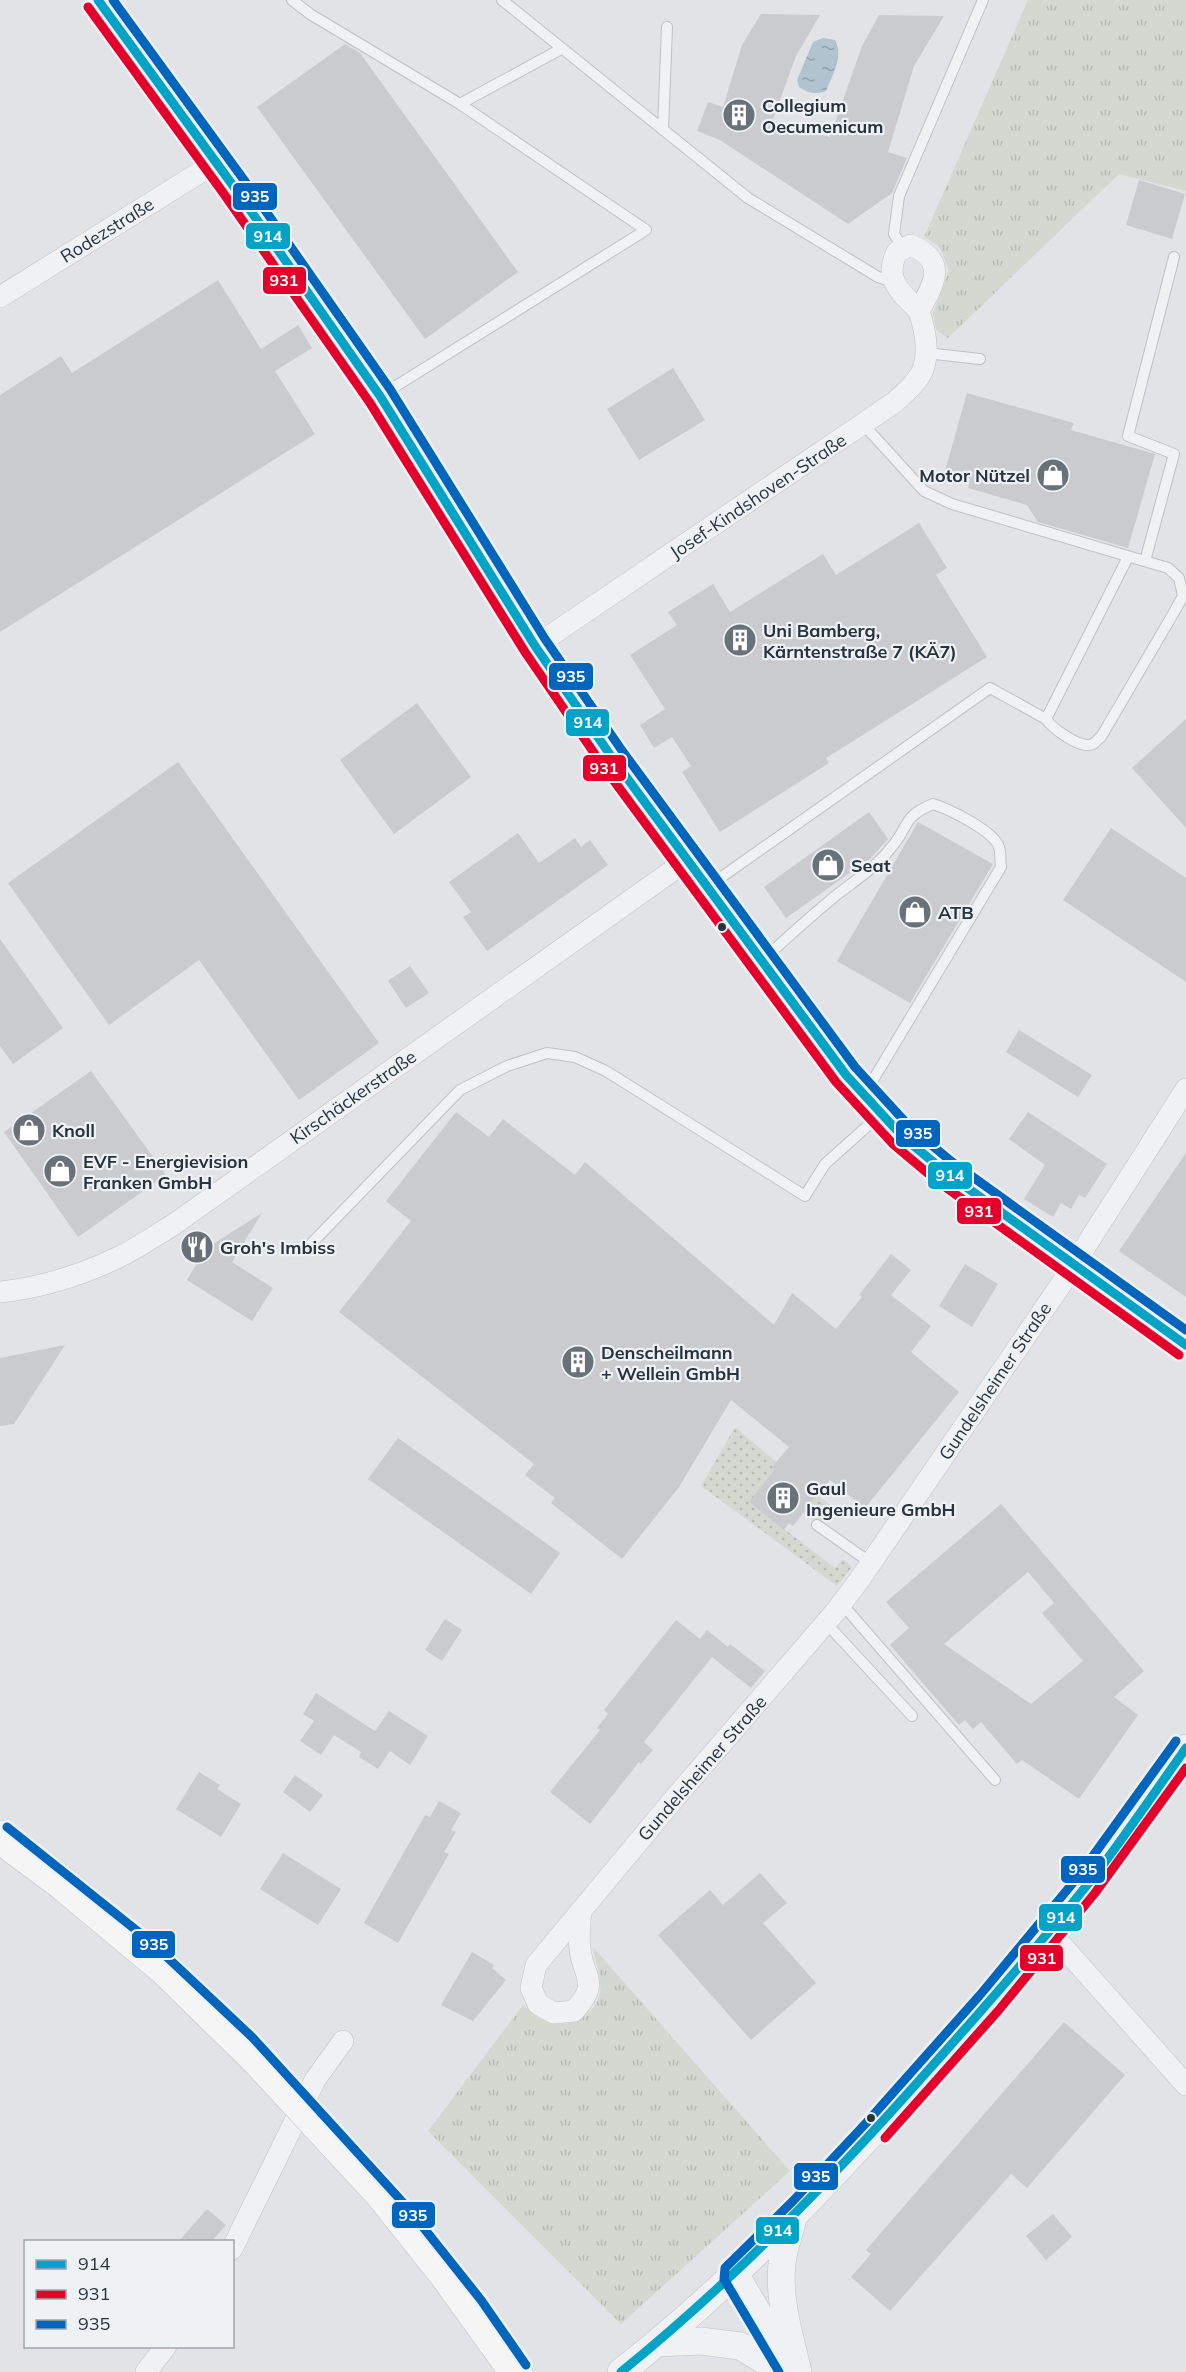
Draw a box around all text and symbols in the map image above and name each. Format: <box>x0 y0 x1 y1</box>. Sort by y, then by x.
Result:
place label: Collegium Oecumenicum <box>762 94 883 138</box>
building icon: Collegium Oecumenicum <box>721 97 757 133</box>
line badge: 935 <box>232 182 278 211</box>
text: 935 <box>241 186 270 206</box>
street label: Rodezstraße <box>56 192 158 268</box>
line badge: 914 <box>245 222 291 250</box>
text: 914 <box>254 226 283 246</box>
line badge: 931 <box>262 266 307 295</box>
text: 931 <box>270 270 298 290</box>
street label: Josef-Kindshoven-Straße <box>665 428 851 564</box>
shop icon: Motor Nützel <box>1035 457 1071 493</box>
place label: Motor Nützel <box>919 464 1030 487</box>
place label: Uni Bamberg, Kärntenstraße 7 (KÄ7) <box>763 619 957 663</box>
building icon: Uni Bamberg, Kärntenstraße 7 (KÄ7) <box>722 622 758 658</box>
line badge: 935 <box>548 662 594 691</box>
text: 935 <box>557 666 586 686</box>
line badge: 914 <box>565 708 610 737</box>
text: 914 <box>574 712 603 732</box>
line badge: 931 <box>582 754 627 782</box>
text: 931 <box>590 758 618 778</box>
shop icon: Seat <box>810 847 846 883</box>
place label: Seat <box>851 854 891 877</box>
shop icon: ATB <box>897 894 933 930</box>
place label: ATB <box>938 901 974 924</box>
unlabelled marker <box>716 921 728 933</box>
street label: Kirschäckerstraße <box>285 1045 421 1149</box>
shop icon: Knoll <box>11 1112 47 1148</box>
place label: Knoll <box>52 1119 95 1142</box>
line badge: 935 <box>895 1119 941 1148</box>
text: 935 <box>904 1123 933 1143</box>
place label: EVF - Energievision Franken GmbH <box>83 1150 248 1194</box>
shop icon: EVF - Energievision Franken GmbH <box>42 1153 78 1189</box>
line badge: 914 <box>927 1161 973 1190</box>
text: 914 <box>936 1165 965 1185</box>
line badge: 931 <box>956 1197 1002 1225</box>
text: 931 <box>965 1201 993 1221</box>
restaurant icon: Groh's Imbiss <box>179 1229 215 1265</box>
place label: Groh's Imbiss <box>220 1236 335 1259</box>
street label: Gundelsheimer Straße <box>934 1298 1056 1464</box>
place label: Denscheilmann + Wellein GmbH <box>601 1341 740 1385</box>
building icon: Denscheilmann + Wellein GmbH <box>560 1344 596 1380</box>
place label: Gaul Ingenieure GmbH <box>806 1477 956 1521</box>
building icon: Gaul Ingenieure GmbH <box>765 1480 801 1516</box>
street label: Gundelsheimer Straße <box>633 1691 771 1845</box>
line badge: 935 <box>1060 1855 1106 1884</box>
text: 935 <box>1069 1859 1098 1879</box>
line badge: 914 <box>1038 1903 1083 1932</box>
text: 914 <box>1047 1907 1076 1927</box>
line badge: 935 <box>131 1930 176 1959</box>
text: 935 <box>140 1934 169 1954</box>
line badge: 931 <box>1019 1944 1064 1972</box>
text: 931 <box>1028 1948 1056 1968</box>
unlabelled marker <box>865 2112 877 2124</box>
line badge: 935 <box>793 2162 839 2191</box>
text: 935 <box>802 2166 831 2186</box>
line badge: 935 <box>391 2201 436 2229</box>
text: 935 <box>399 2205 428 2225</box>
line badge: 914 <box>755 2216 800 2245</box>
text: 914 <box>764 2220 793 2240</box>
legend <box>24 2240 234 2348</box>
text: 914 <box>78 2252 111 2275</box>
text: 931 <box>78 2282 110 2305</box>
text: 935 <box>78 2312 111 2335</box>

